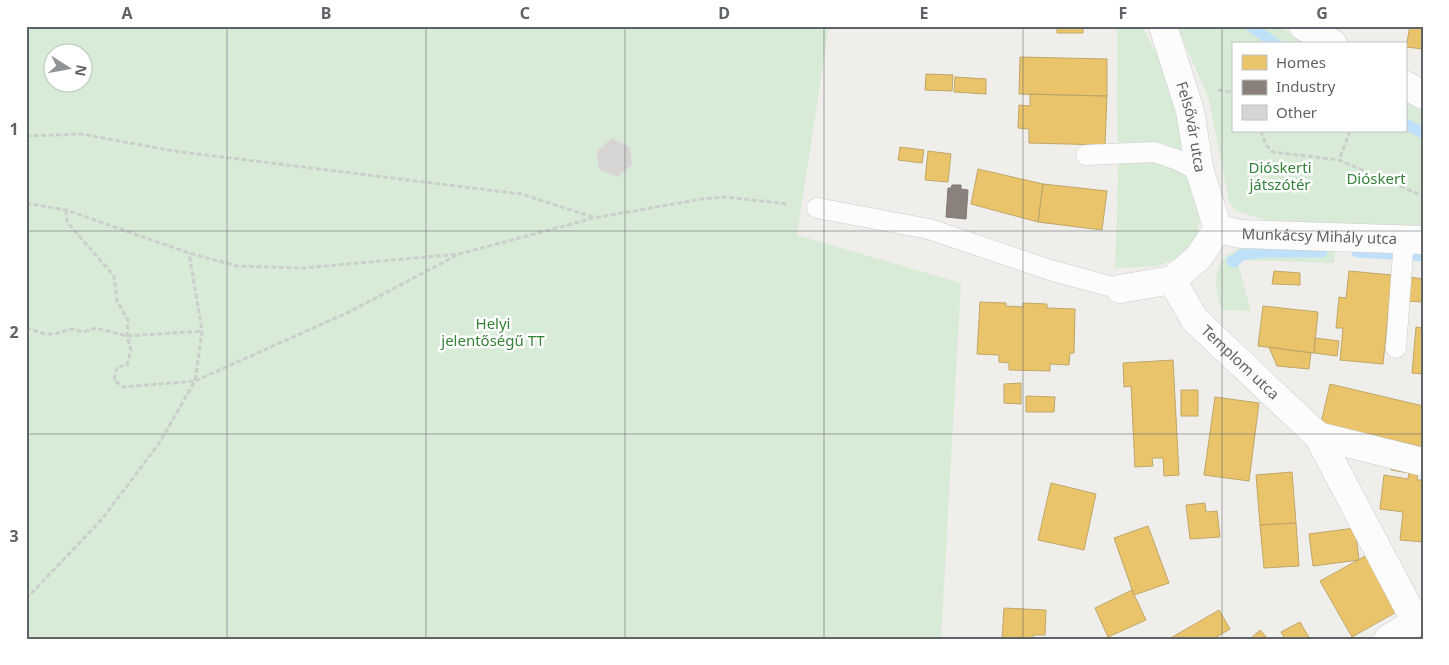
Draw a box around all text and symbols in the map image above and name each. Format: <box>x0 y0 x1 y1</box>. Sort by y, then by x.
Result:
text: A <box>121 2 133 24</box>
text: B <box>321 2 331 24</box>
text: C <box>520 2 530 24</box>
text: D <box>718 2 730 24</box>
text: E <box>920 2 929 24</box>
text: F <box>1119 2 1127 24</box>
text: G <box>1316 2 1328 24</box>
north arrow <box>42 42 92 92</box>
legend <box>1232 42 1406 132</box>
text: Homes <box>1276 52 1326 72</box>
text: N <box>71 63 92 78</box>
text: Industry <box>1276 76 1336 96</box>
street label: Felsővár utca <box>1172 79 1211 174</box>
text: Other <box>1276 102 1317 122</box>
text: 1 <box>9 118 19 140</box>
park label: Dióskerti játszótér <box>1248 157 1312 194</box>
park label: Dióskert <box>1346 168 1406 188</box>
street label: Munkácsy Mihály utca <box>1241 223 1397 248</box>
park label: Helyi jelentőségű TT <box>440 313 545 350</box>
street label: Templom utca <box>1197 320 1284 403</box>
text: 2 <box>9 321 19 343</box>
text: 3 <box>9 525 19 547</box>

